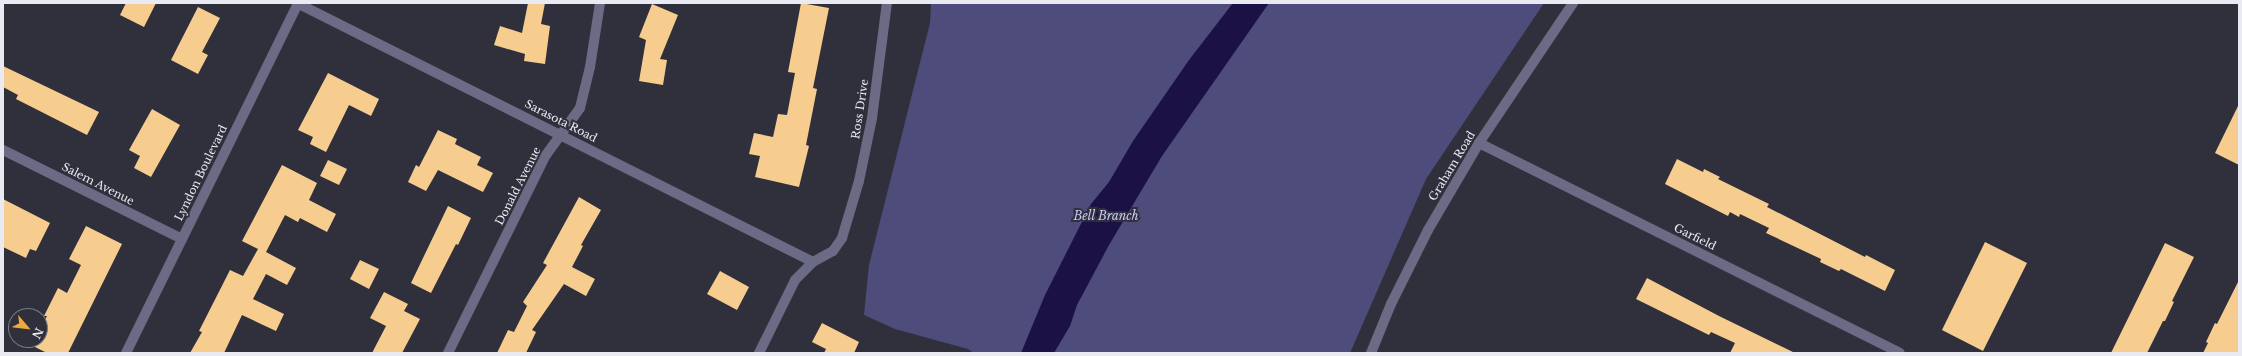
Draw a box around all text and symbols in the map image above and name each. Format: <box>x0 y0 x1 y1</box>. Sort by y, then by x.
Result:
street label: Ross Drive <box>849 78 871 140</box>
street label: Sarasota Road <box>523 97 599 145</box>
street label: Lyndon Boulevard <box>172 123 230 223</box>
street label: Graham Road <box>1426 129 1478 203</box>
street label: Donald Avenue <box>492 144 544 228</box>
street label: Salem Avenue <box>59 160 137 208</box>
water label: Bell Branch <box>1073 209 1139 223</box>
street label: Garfield <box>1672 221 1718 253</box>
north arrow <box>8 308 48 348</box>
text: N <box>29 325 46 341</box>

